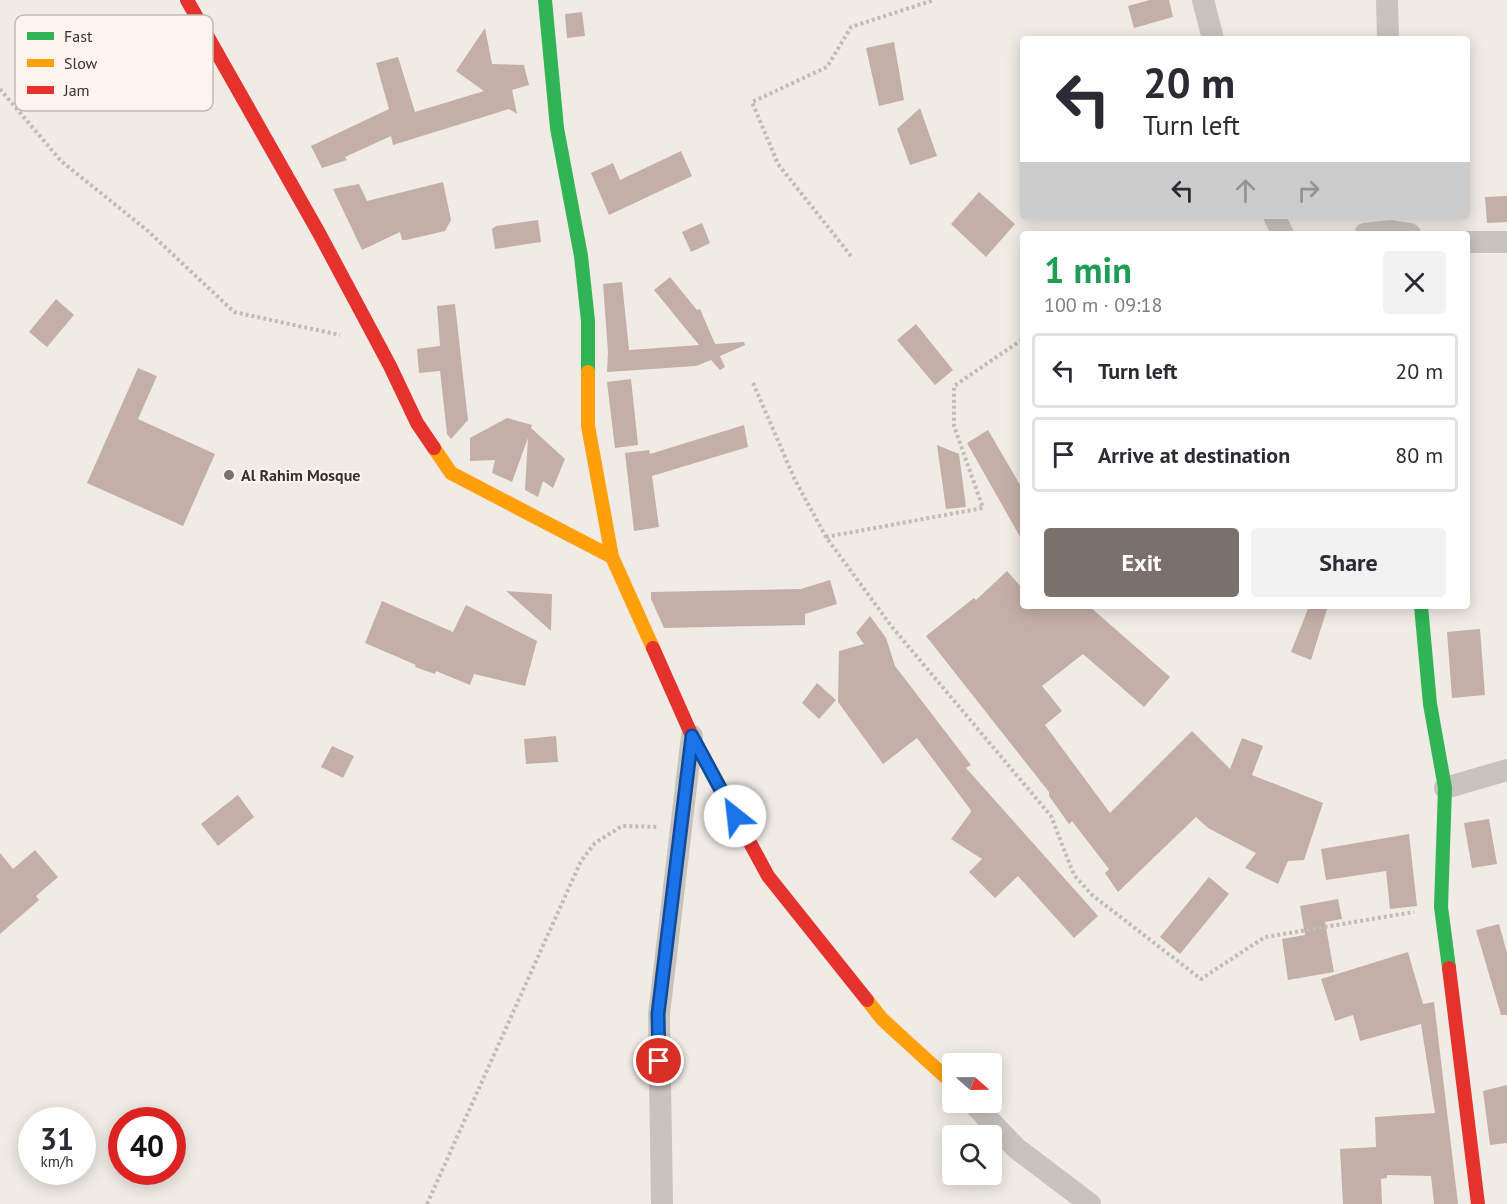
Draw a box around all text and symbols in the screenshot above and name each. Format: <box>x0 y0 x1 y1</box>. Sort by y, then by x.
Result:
legend <box>15 15 213 111</box>
text: Fast <box>64 26 93 46</box>
text: Slow <box>64 53 98 73</box>
text: 20 m <box>1143 55 1235 110</box>
icon: left <box>1044 60 1122 138</box>
text: Jam <box>63 80 90 100</box>
text: Turn left <box>1143 108 1240 142</box>
icon: left <box>1166 174 1199 207</box>
icon: ahead <box>1229 174 1262 207</box>
icon: right <box>1292 174 1325 207</box>
text: 1 min <box>1044 246 1132 293</box>
button: close <box>1383 251 1446 314</box>
text: 100 m · 09:18 <box>1044 292 1162 318</box>
icon: left <box>1047 354 1080 387</box>
text: Turn left <box>1098 357 1178 385</box>
text: 20 m <box>1395 357 1443 385</box>
icon: arrive <box>1047 438 1080 471</box>
text: Arrive at destination <box>1098 441 1290 469</box>
text: 80 m <box>1395 441 1443 469</box>
place label: Al Rahim Mosque <box>241 465 360 485</box>
marker: Al Rahim Mosque <box>222 468 236 482</box>
button: Exit <box>1044 528 1239 597</box>
button: Share <box>1251 528 1446 597</box>
position arrow <box>703 784 767 848</box>
pin <box>633 1035 684 1086</box>
icon: arrive <box>642 1044 675 1077</box>
north arrow <box>942 1053 1002 1113</box>
map controls <box>942 1053 1002 1185</box>
speed limit sign: 40 <box>108 1107 186 1185</box>
text: 31 <box>40 1119 74 1158</box>
button: search <box>942 1125 1002 1185</box>
text: km/h <box>41 1152 73 1171</box>

